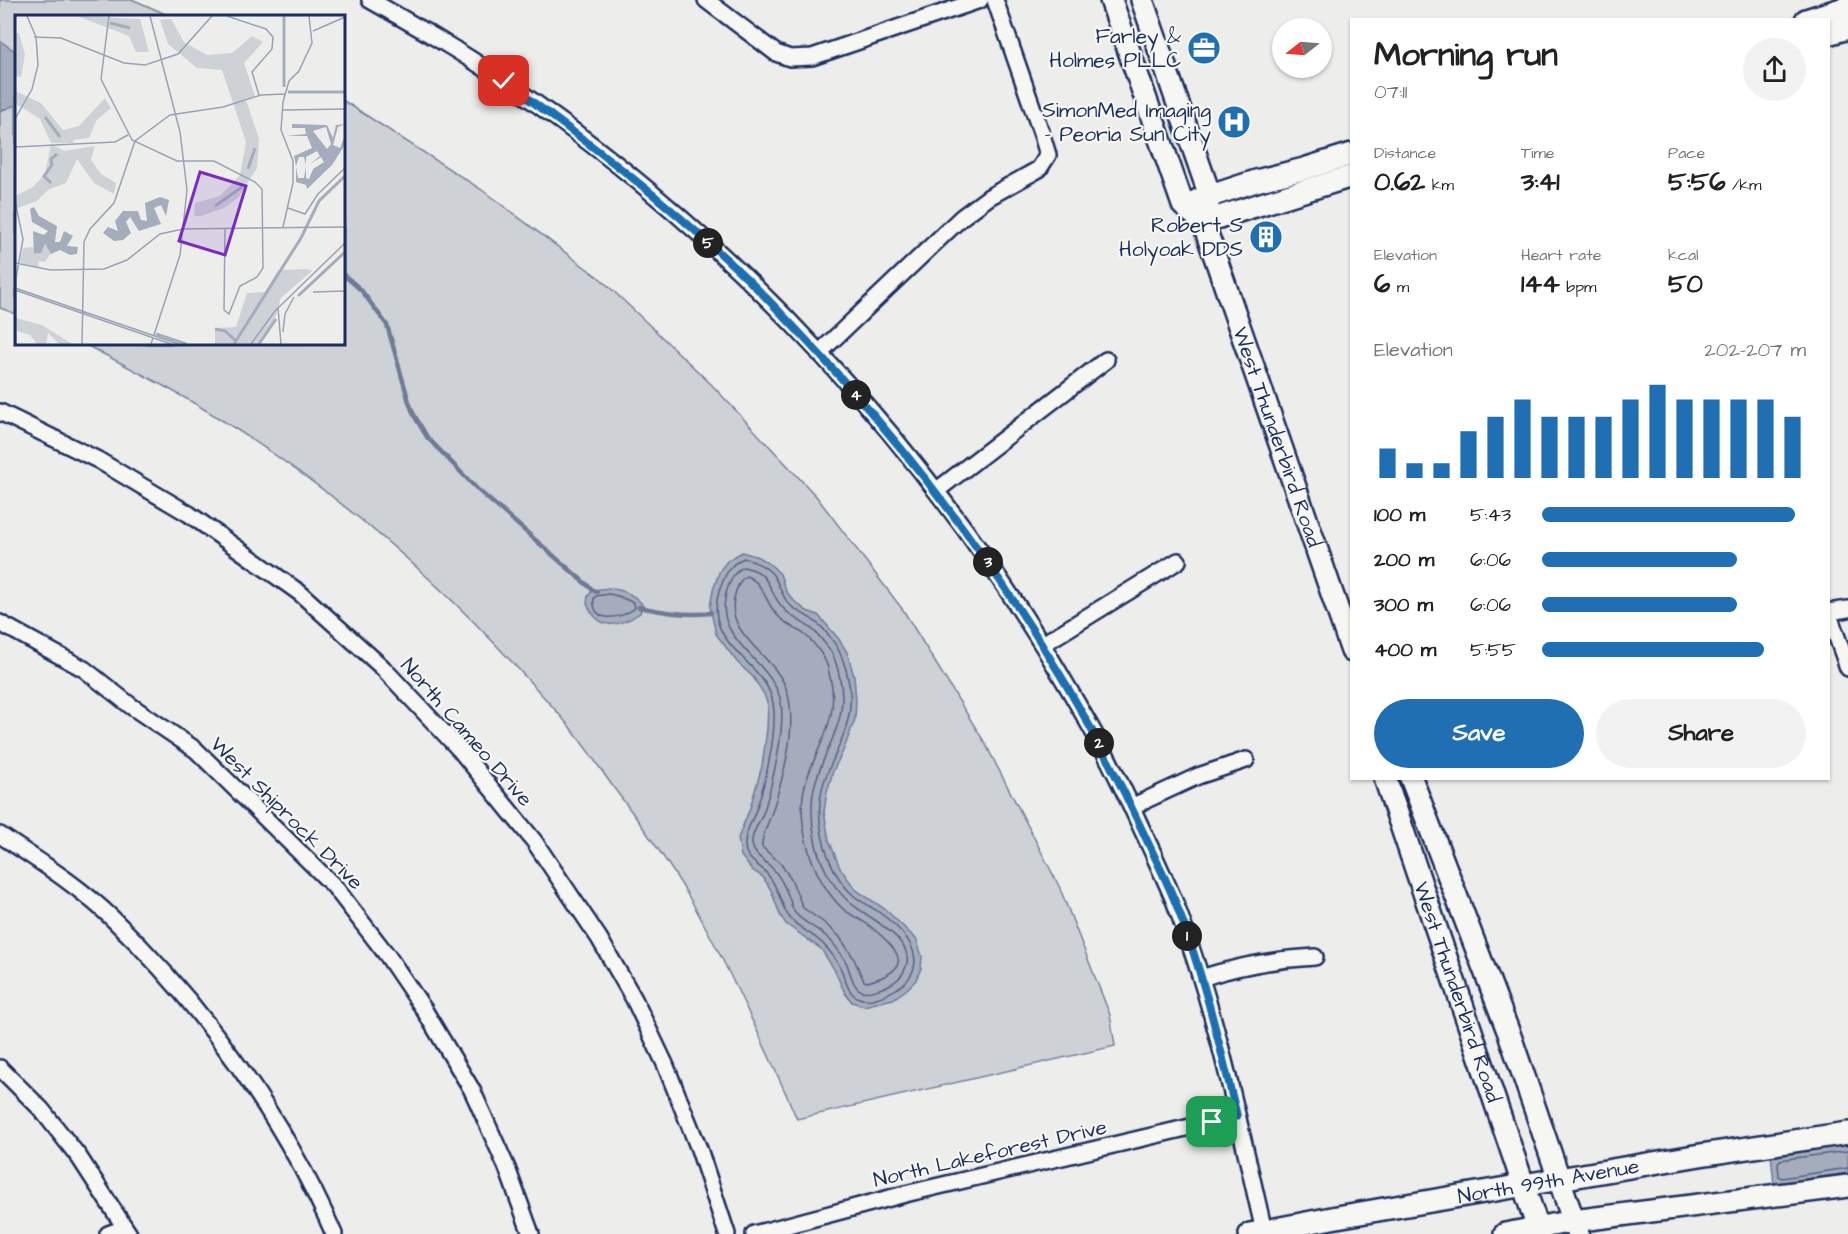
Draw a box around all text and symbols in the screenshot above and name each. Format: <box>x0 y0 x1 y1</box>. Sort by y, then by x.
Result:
inset map <box>15 15 345 345</box>
north arrow <box>1272 18 1332 78</box>
map controls <box>1272 18 1332 78</box>
place label: Farley & Holmes PLLC <box>1049 22 1181 75</box>
office icon: Farley & Holmes PLLC <box>1186 30 1222 66</box>
text: Morning run <box>1374 32 1558 78</box>
button: share <box>1743 38 1806 101</box>
pin <box>478 55 529 106</box>
icon: check <box>487 64 520 97</box>
text: 07:11 <box>1374 78 1407 106</box>
place label: SimonMed Imaging - Peoria Sun City <box>1042 96 1211 151</box>
hospital icon: SimonMed Imaging - Peoria Sun City <box>1216 104 1252 140</box>
text: Distance <box>1374 142 1436 164</box>
text: Time <box>1521 142 1555 164</box>
text: Pace <box>1668 142 1705 164</box>
text: 0.62 <box>1374 164 1425 200</box>
text: 3:41 <box>1521 164 1560 200</box>
text: 5:56 <box>1668 164 1725 200</box>
text: km <box>1425 174 1454 196</box>
text: /km <box>1725 174 1761 196</box>
place label: Robert S Holyoak DDS <box>1119 211 1243 266</box>
building icon: Robert S Holyoak DDS <box>1248 219 1284 255</box>
pin: 5 <box>693 228 723 258</box>
text: 5 <box>702 232 714 254</box>
text: Elevation <box>1374 244 1437 266</box>
text: Heart rate <box>1521 244 1601 266</box>
text: kcal <box>1668 244 1699 266</box>
text: 6 <box>1374 266 1390 302</box>
text: 144 <box>1521 266 1560 302</box>
text: 50 <box>1668 266 1703 302</box>
text: m <box>1390 276 1409 298</box>
text: bpm <box>1560 276 1596 298</box>
street label: West Thunderbird Road <box>1226 323 1329 551</box>
text: Elevation <box>1374 336 1453 364</box>
text: 202–207 m <box>1704 336 1806 364</box>
pin: 4 <box>841 380 871 410</box>
text: 4 <box>851 384 861 406</box>
text: 100 m <box>1374 501 1425 529</box>
text: 5:43 <box>1470 501 1511 529</box>
text: 200 m <box>1374 546 1434 574</box>
text: 6:06 <box>1470 546 1511 574</box>
pin: 3 <box>973 547 1003 577</box>
text: 3 <box>984 551 992 573</box>
text: 300 m <box>1374 591 1433 619</box>
text: 6:06 <box>1470 591 1511 619</box>
text: 400 m <box>1374 636 1436 664</box>
text: 5:55 <box>1470 636 1516 664</box>
street label: North Cameo Drive <box>394 652 539 813</box>
button: Save <box>1374 699 1584 768</box>
button: Share <box>1596 699 1806 768</box>
pin: 2 <box>1084 728 1114 758</box>
street label: West Shiprock Drive <box>203 730 370 897</box>
text: 2 <box>1094 732 1104 754</box>
street label: West Thunderbird Road <box>1406 878 1508 1106</box>
pin: 1 <box>1172 921 1202 951</box>
text: 1 <box>1186 925 1188 947</box>
pin <box>1186 1096 1237 1147</box>
icon: arrive <box>1195 1105 1228 1138</box>
street label: North Lakeforest Drive <box>871 1113 1110 1194</box>
street label: North 99th Avenue <box>1456 1152 1641 1211</box>

